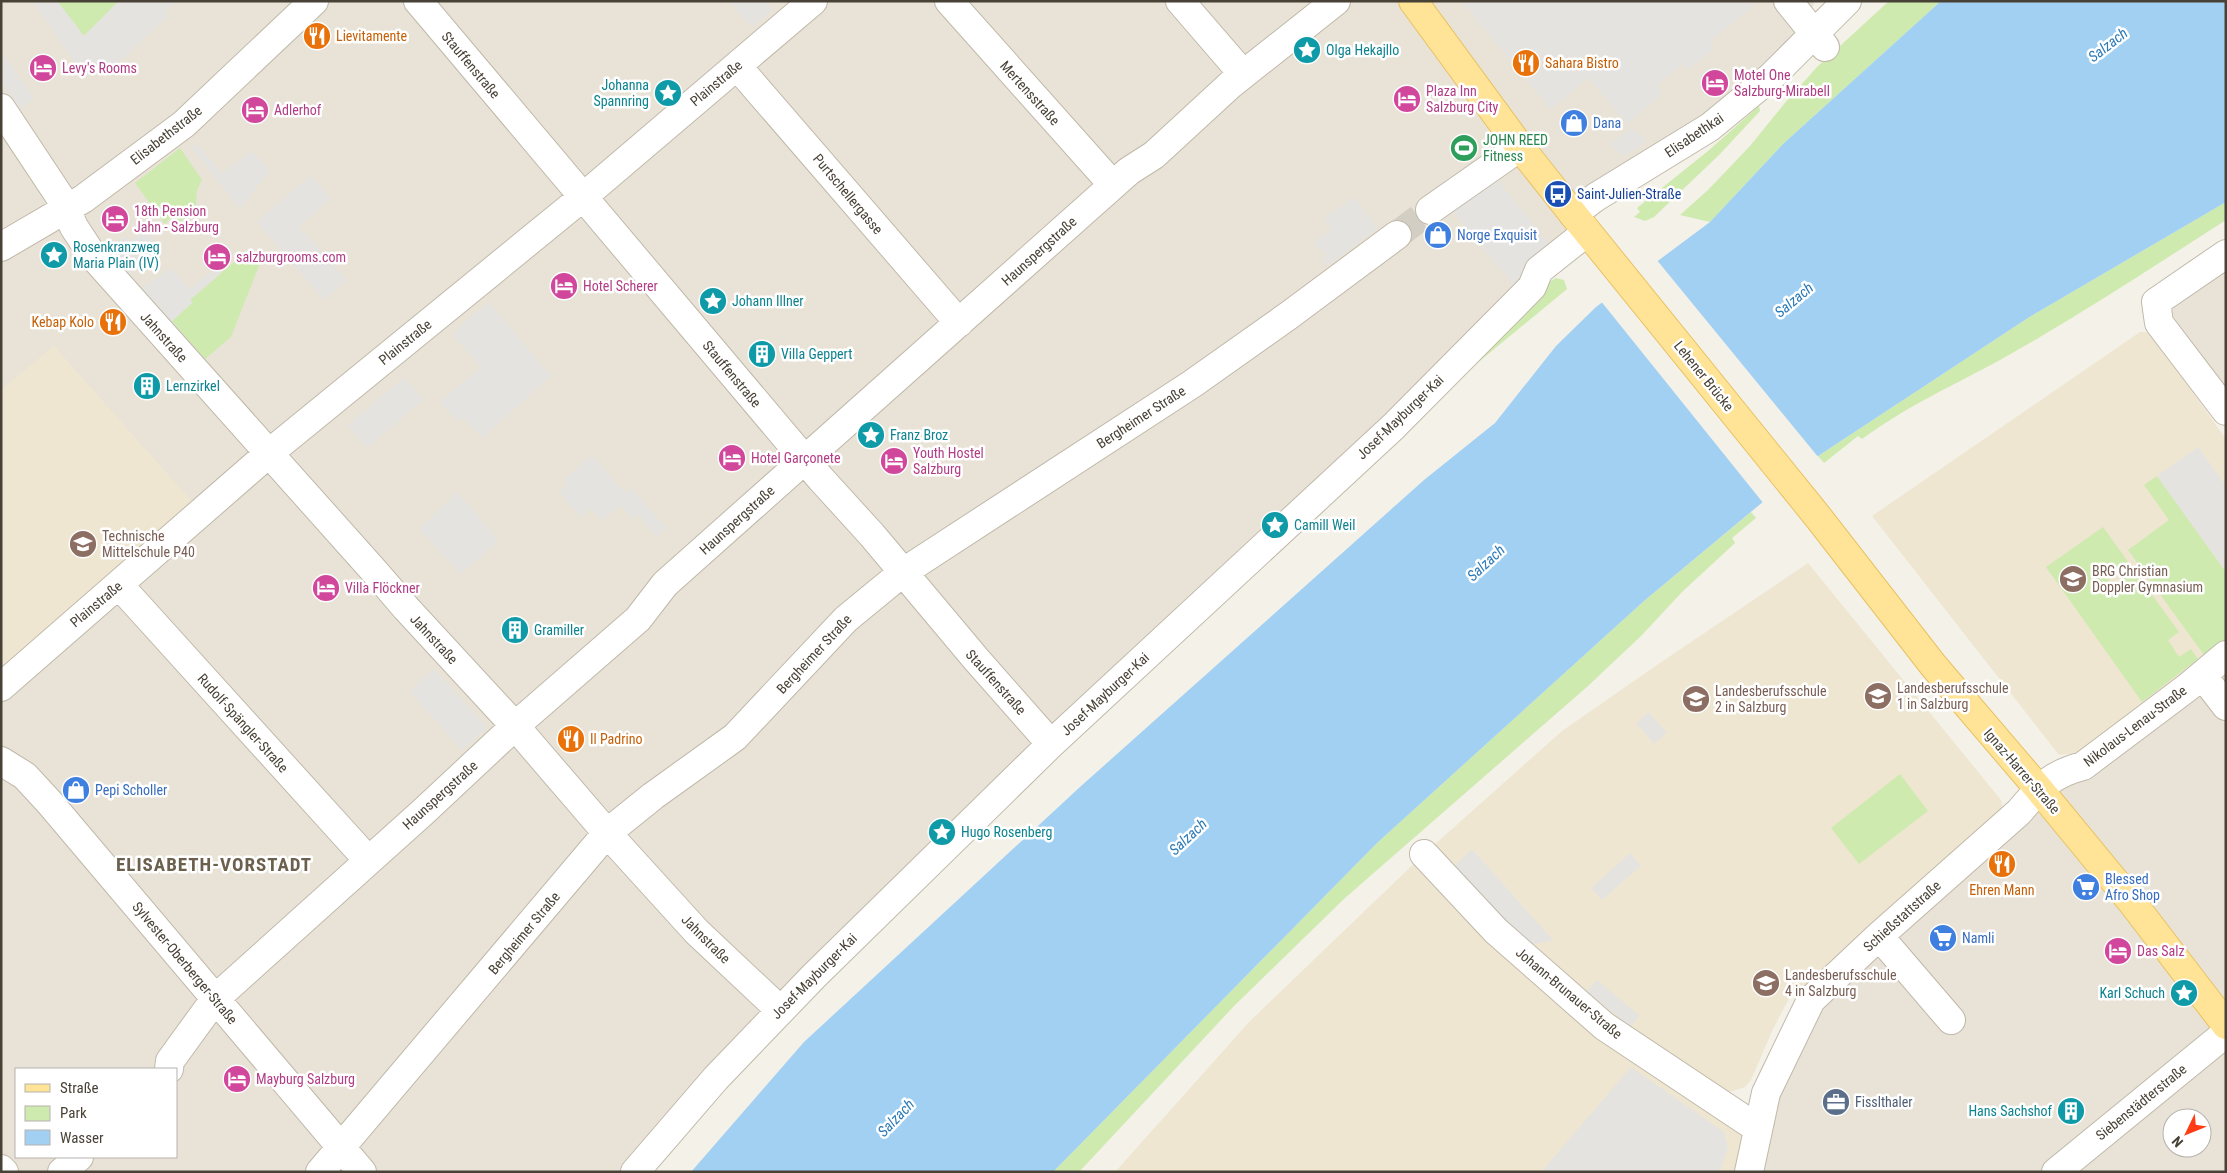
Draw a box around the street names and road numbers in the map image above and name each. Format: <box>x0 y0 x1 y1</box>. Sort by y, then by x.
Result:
street label: Stauffenstraße <box>439 28 504 102</box>
street label: Plainstraße <box>687 56 746 109</box>
street label: Mertensstraße <box>997 58 1063 129</box>
street label: Elisabethstraße <box>127 102 205 168</box>
street label: Elisabethkai <box>1662 110 1726 160</box>
street label: Purtschellergasse <box>810 151 886 238</box>
street label: Haunspergstraße <box>998 213 1080 289</box>
street label: Jahnstraße <box>137 309 191 366</box>
street label: Plainstraße <box>376 316 435 368</box>
street label: Stauffenstraße <box>700 337 765 411</box>
street label: Lehener Brücke <box>1671 338 1737 414</box>
street label: Josef-Mayburger-Kai <box>1353 372 1447 462</box>
street label: Bergheimer Straße <box>1094 382 1189 452</box>
street label: Haunspergstraße <box>696 482 778 558</box>
street label: Plainstraße <box>67 577 126 630</box>
street label: Jahnstraße <box>407 611 461 667</box>
street label: Bergheimer Straße <box>773 611 855 697</box>
street label: Stauffenstraße <box>963 646 1030 718</box>
street label: Josef-Mayburger-Kai <box>1058 649 1152 739</box>
street label: Rudolf-Spängler-Straße <box>194 670 292 776</box>
street label: Nikolaus-Lenau-Straße <box>2080 682 2190 770</box>
street label: Ignaz-Harrer-Straße <box>1981 725 2064 817</box>
street label: Haunspergstraße <box>399 757 481 833</box>
street label: Schießstattstraße <box>1860 877 1944 955</box>
street label: Bergheimer Straße <box>485 888 563 977</box>
street label: Sylvester-Oberberger-Straße <box>129 899 241 1028</box>
street label: Jahnstraße <box>678 911 734 967</box>
street label: Josef-Mayburger-Kai <box>768 930 860 1022</box>
street label: Johann-Brunauer-Straße <box>1513 944 1626 1042</box>
street label: Siebenstädterstraße <box>2093 1060 2190 1143</box>

